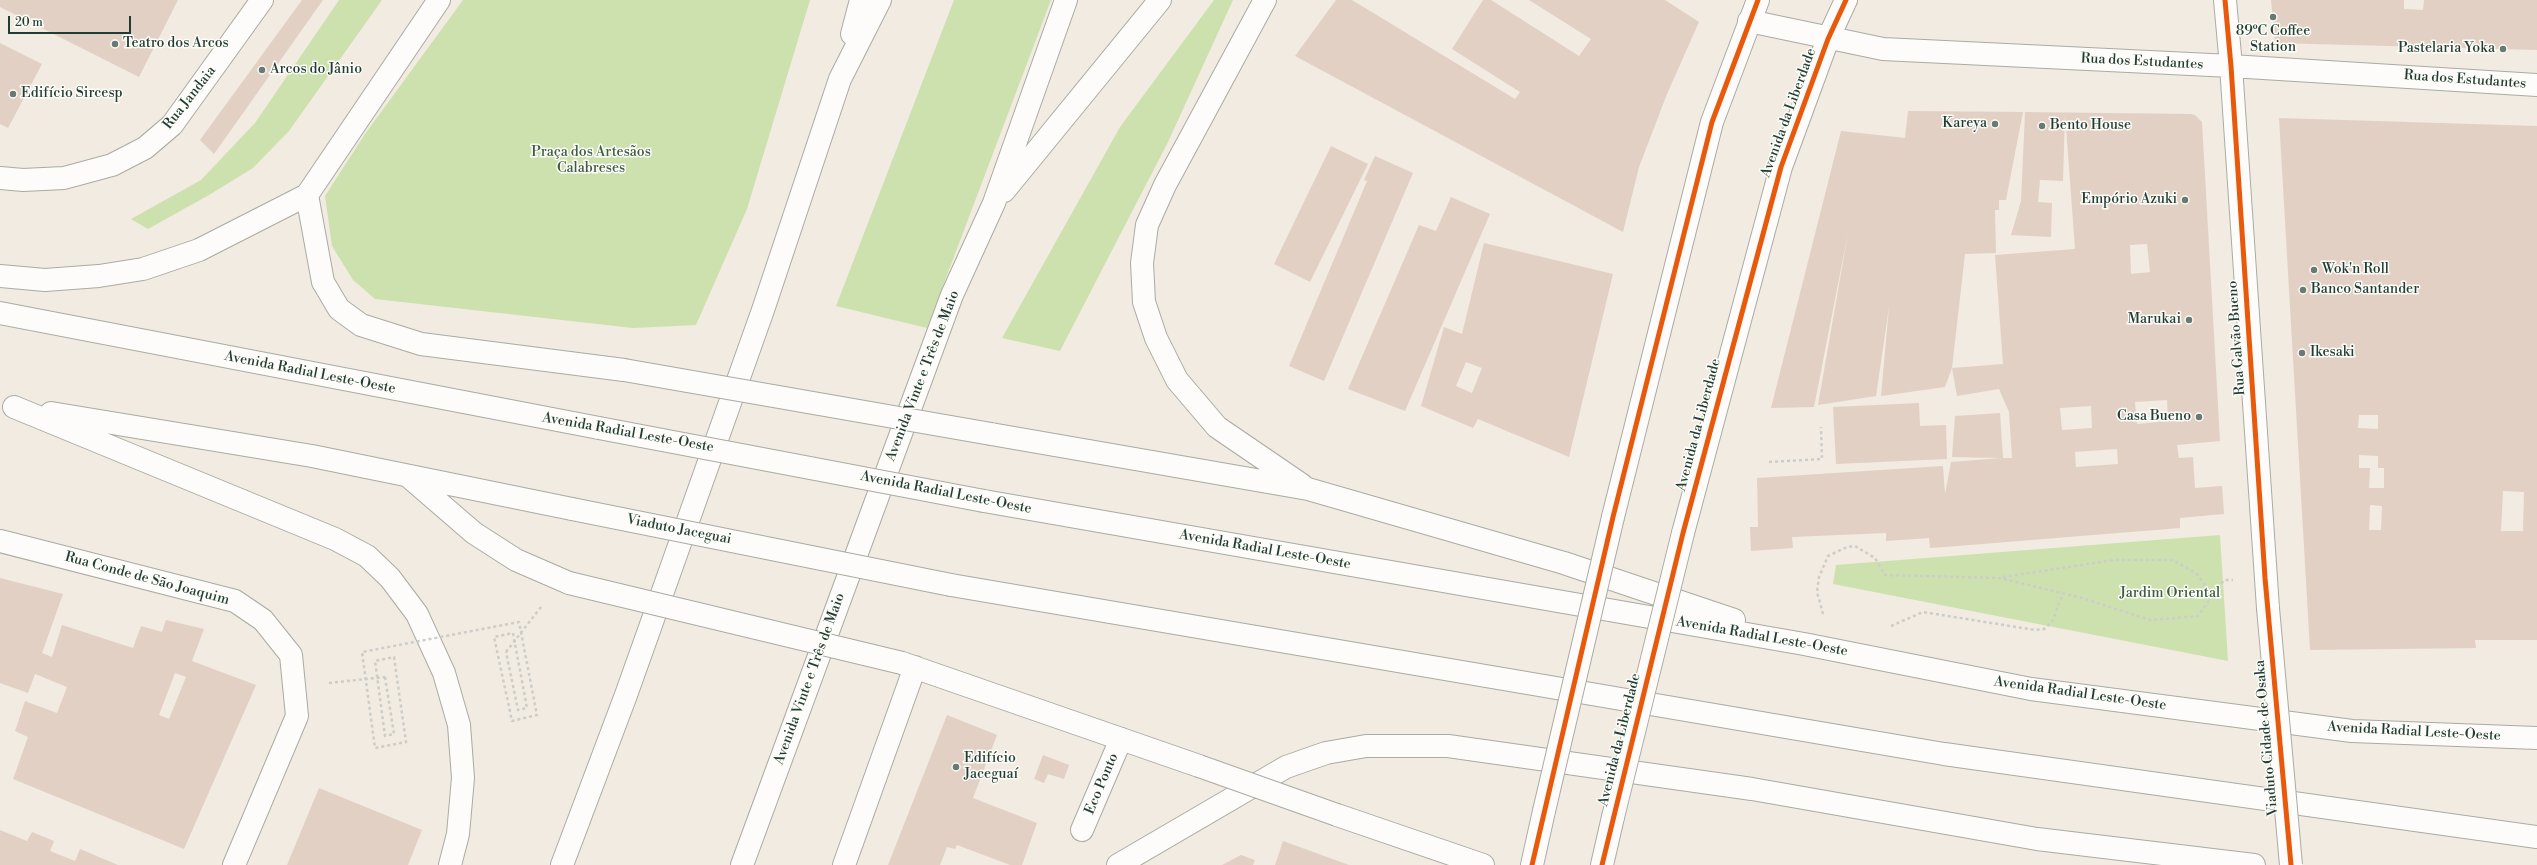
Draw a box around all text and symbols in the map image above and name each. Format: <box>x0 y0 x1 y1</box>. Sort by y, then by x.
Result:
scale bar <box>10 8 133 34</box>
marker: 89ºC Coffee Station <box>2268 12 2278 22</box>
text: 20 m <box>15 15 43 30</box>
place label: 89ºC Coffee Station <box>2236 24 2310 56</box>
place label: Teatro dos Arcos <box>123 36 229 52</box>
marker: Teatro dos Arcos <box>110 39 120 49</box>
place label: Pastelaria Yoka <box>2398 41 2495 57</box>
marker: Pastelaria Yoka <box>2498 44 2508 54</box>
street label: Avenida da Liberdade <box>1758 46 1820 180</box>
street label: Rua dos Estudantes <box>2080 50 2204 74</box>
place label: Arcos do Jânio <box>270 62 362 78</box>
street label: Rua Jandaia <box>160 63 220 133</box>
marker: Arcos do Jânio <box>257 65 267 75</box>
street label: Rua dos Estudantes <box>2403 67 2527 93</box>
place label: Edifício Sircesp <box>21 86 123 102</box>
marker: Edifício Sircesp <box>8 89 18 99</box>
place label: Kareya <box>1942 116 1987 132</box>
place label: Bento House <box>2050 118 2131 134</box>
marker: Kareya <box>1990 119 2000 129</box>
marker: Bento House <box>2037 121 2047 131</box>
park label: Praça dos Artesãos Calabreses <box>531 145 651 178</box>
place label: Empório Azuki <box>2081 192 2177 208</box>
marker: Empório Azuki <box>2180 195 2190 205</box>
place label: Wok'n Roll <box>2322 262 2389 278</box>
marker: Wok'n Roll <box>2309 265 2319 275</box>
street label: Rua Galvão Bueno <box>2225 280 2249 396</box>
place label: Banco Santander <box>2311 282 2419 298</box>
marker: Banco Santander <box>2298 285 2308 295</box>
street label: Avenida Vinte e Três de Maio <box>883 288 963 464</box>
place label: Marukai <box>2128 312 2181 328</box>
marker: Marukai <box>2184 315 2194 325</box>
place label: Ikesaki <box>2310 345 2355 361</box>
street label: Avenida Radial Leste-Oeste <box>223 348 397 398</box>
marker: Ikesaki <box>2297 348 2307 358</box>
street label: Avenida da Liberdade <box>1673 357 1725 493</box>
place label: Casa Bueno <box>2117 409 2191 425</box>
street label: Avenida Radial Leste-Oeste <box>541 410 715 456</box>
marker: Casa Bueno <box>2194 412 2204 422</box>
street label: Avenida Radial Leste-Oeste <box>859 468 1033 518</box>
street label: Viaduto Jaceguai <box>625 512 733 548</box>
street label: Avenida Radial Leste-Oeste <box>1178 527 1352 573</box>
street label: Rua Conde de São Joaquim <box>63 549 231 609</box>
park label: Jardim Oriental <box>2120 586 2220 602</box>
street label: Avenida Vinte e Três de Maio <box>771 591 849 767</box>
street label: Avenida Radial Leste-Oeste <box>1675 614 1849 660</box>
street label: Viaduto Cidade de Osaka <box>2252 659 2282 817</box>
street label: Avenida da Liberdade <box>1595 672 1645 808</box>
street label: Avenida Radial Leste-Oeste <box>1993 674 2167 714</box>
street label: Avenida Radial Leste-Oeste <box>2327 719 2501 745</box>
place label: Edifício Jaceguaí <box>964 751 1018 784</box>
street label: Eco Ponto <box>1082 751 1122 817</box>
marker: Edifício Jaceguaí <box>951 762 961 772</box>

